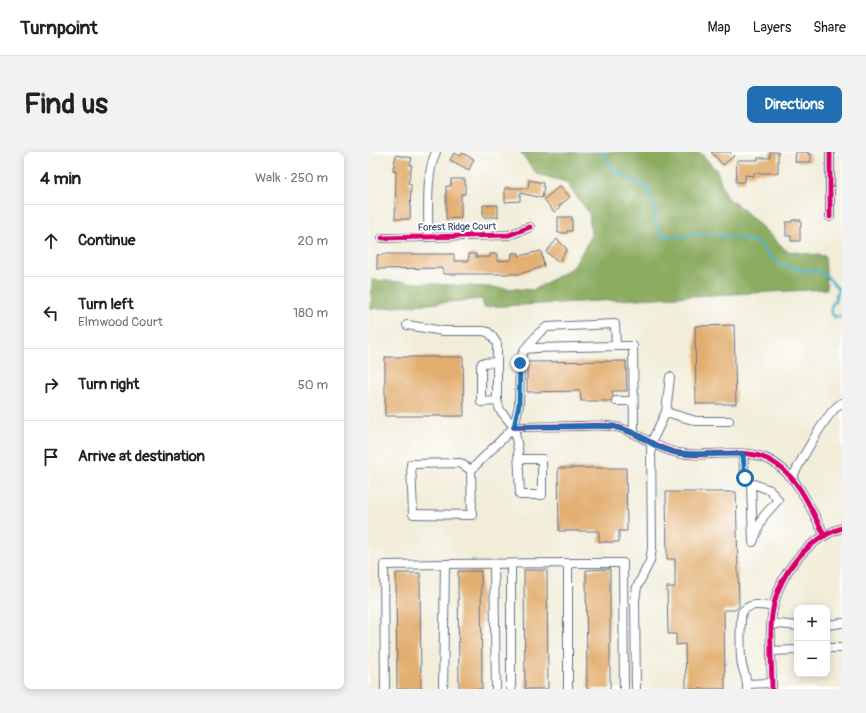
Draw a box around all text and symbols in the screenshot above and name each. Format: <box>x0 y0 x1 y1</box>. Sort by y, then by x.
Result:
text: Turnpoint <box>20 16 98 40</box>
text: Map <box>708 19 731 36</box>
text: Layers <box>753 19 791 36</box>
text: Share <box>813 19 846 36</box>
button: Directions <box>747 86 842 123</box>
text: Find us <box>24 87 108 122</box>
text: 4 min <box>40 168 81 189</box>
text: Walk · 250 m <box>255 170 328 186</box>
street label: Forest Ridge Court <box>418 220 497 234</box>
icon: ahead <box>40 230 62 252</box>
text: Continue <box>78 231 136 250</box>
text: 20 m <box>297 233 328 249</box>
text: Turn left <box>78 295 134 314</box>
icon: left <box>40 302 62 324</box>
text: 180 m <box>293 305 328 321</box>
text: Elmwood Court <box>78 314 163 330</box>
route end <box>511 354 529 372</box>
icon: right <box>40 374 62 396</box>
text: Turn right <box>78 375 139 394</box>
text: 50 m <box>298 377 328 393</box>
icon: arrive <box>40 446 62 468</box>
text: Arrive at destination <box>78 447 205 466</box>
route start <box>736 469 754 487</box>
map controls <box>794 605 830 677</box>
button: + <box>794 605 830 641</box>
button: − <box>794 641 830 677</box>

